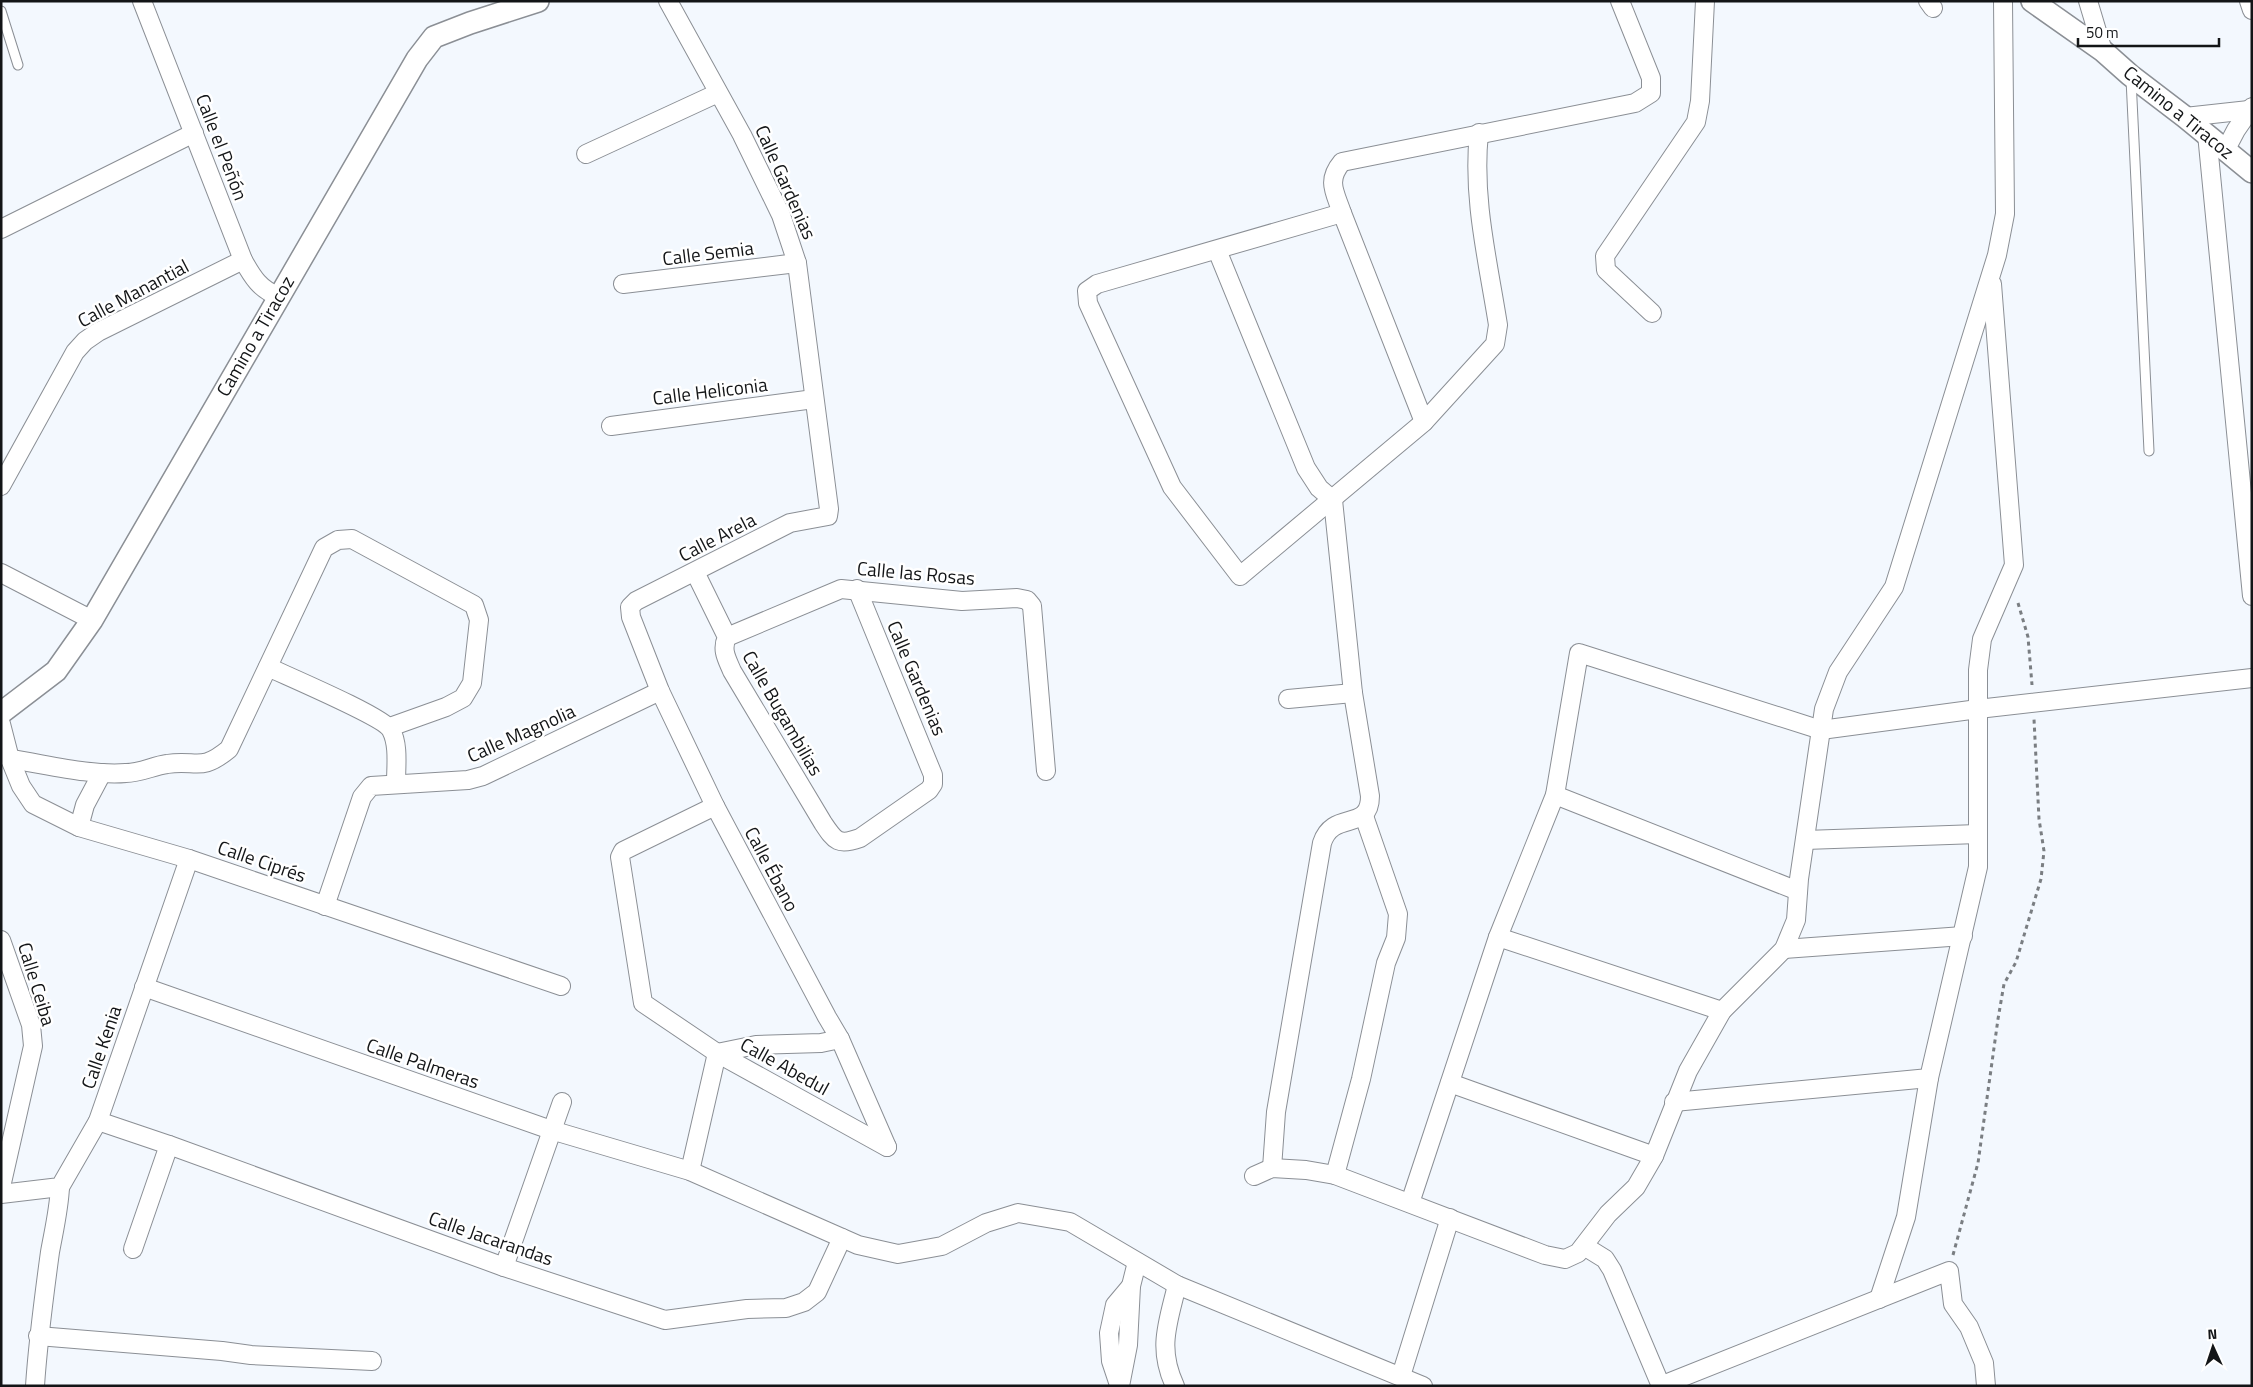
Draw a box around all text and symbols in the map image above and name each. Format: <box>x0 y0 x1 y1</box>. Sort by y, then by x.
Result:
scale bar <box>2078 15 2219 47</box>
text: 50 m <box>2086 21 2119 44</box>
street label: Camino a Tiracoz <box>2118 58 2241 165</box>
street label: Calle el Peñón <box>189 89 256 204</box>
street label: Calle Gardenias <box>748 120 825 244</box>
street label: Calle Semia <box>661 232 756 272</box>
street label: Calle Manantial <box>72 251 194 334</box>
street label: Camino a Tiracoz <box>208 270 301 401</box>
street label: Calle Heliconia <box>651 369 769 412</box>
street label: Calle Arela <box>673 504 761 568</box>
street label: Calle las Rosas <box>856 553 976 592</box>
street label: Calle Gardenias <box>880 616 955 740</box>
street label: Calle Bugambilias <box>736 645 831 781</box>
street label: Calle Magnolia <box>462 696 580 769</box>
street label: Calle Ébano <box>738 821 807 916</box>
street label: Calle Ciprés <box>214 832 310 889</box>
street label: Calle Ceiba <box>11 939 64 1030</box>
street label: Calle Kenia <box>73 1001 128 1092</box>
street label: Calle Abedul <box>735 1029 835 1102</box>
street label: Calle Palmeras <box>363 1030 484 1095</box>
street label: Calle Jacarandas <box>425 1203 557 1272</box>
north arrow <box>2188 1322 2238 1372</box>
text: N <box>2207 1323 2218 1344</box>

